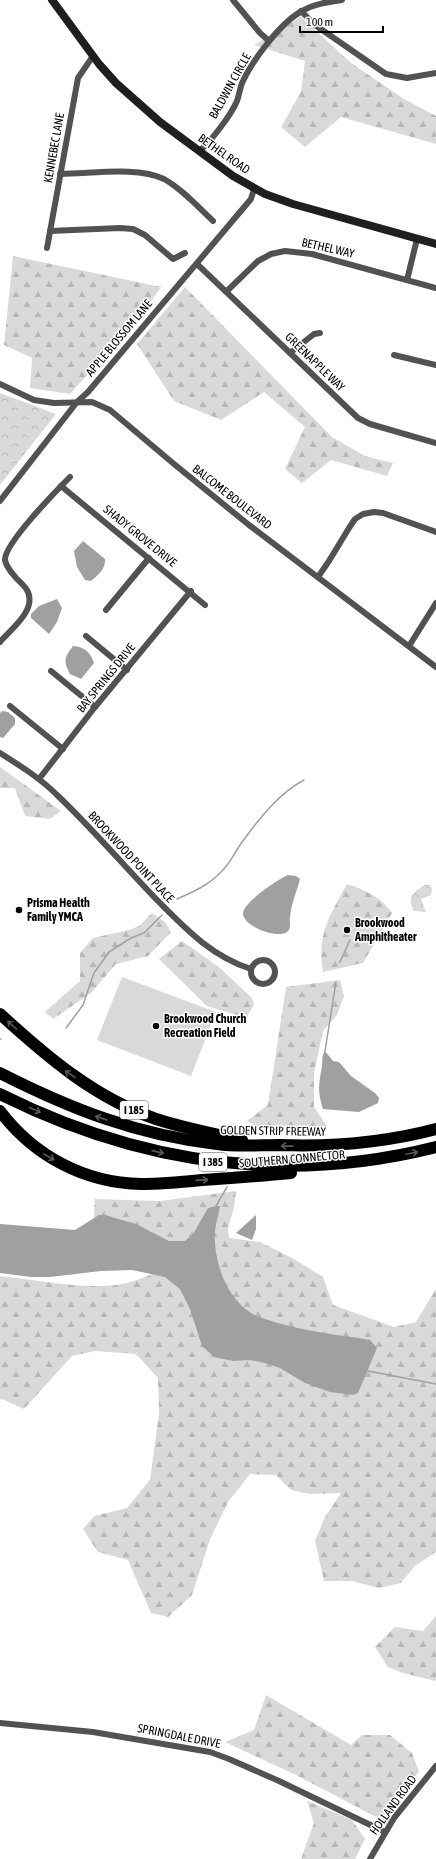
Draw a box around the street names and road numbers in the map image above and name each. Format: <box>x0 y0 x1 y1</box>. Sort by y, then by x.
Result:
street label: BALDWIN CIRCLE <box>206 51 254 121</box>
street label: KENNEBEC LANE <box>41 112 67 184</box>
street label: BETHEL ROAD <box>195 131 253 177</box>
street label: BETHEL WAY <box>300 235 356 261</box>
street label: APPLE BLOSSOM LANE <box>83 297 155 379</box>
street label: GREENAPPLE WAY <box>282 330 348 395</box>
street label: BALCOME BOULEVARD <box>190 462 275 532</box>
street label: SHADY GROVE DRIVE <box>101 502 179 570</box>
street label: BAY SPRINGS DRIVE <box>74 641 138 715</box>
street label: BROOKWOOD POINT PLACE <box>85 809 177 905</box>
road number: I 185 <box>120 1101 148 1119</box>
street label: GOLDEN STRIP FREEWAY <box>220 1123 327 1139</box>
street label: SOUTHERN CONNECTOR <box>239 1147 345 1171</box>
road number: I 385 <box>199 1153 227 1171</box>
street label: SPRINGDALE DRIVE <box>136 1721 222 1751</box>
street label: HOLLAND ROAD <box>367 1772 419 1837</box>

